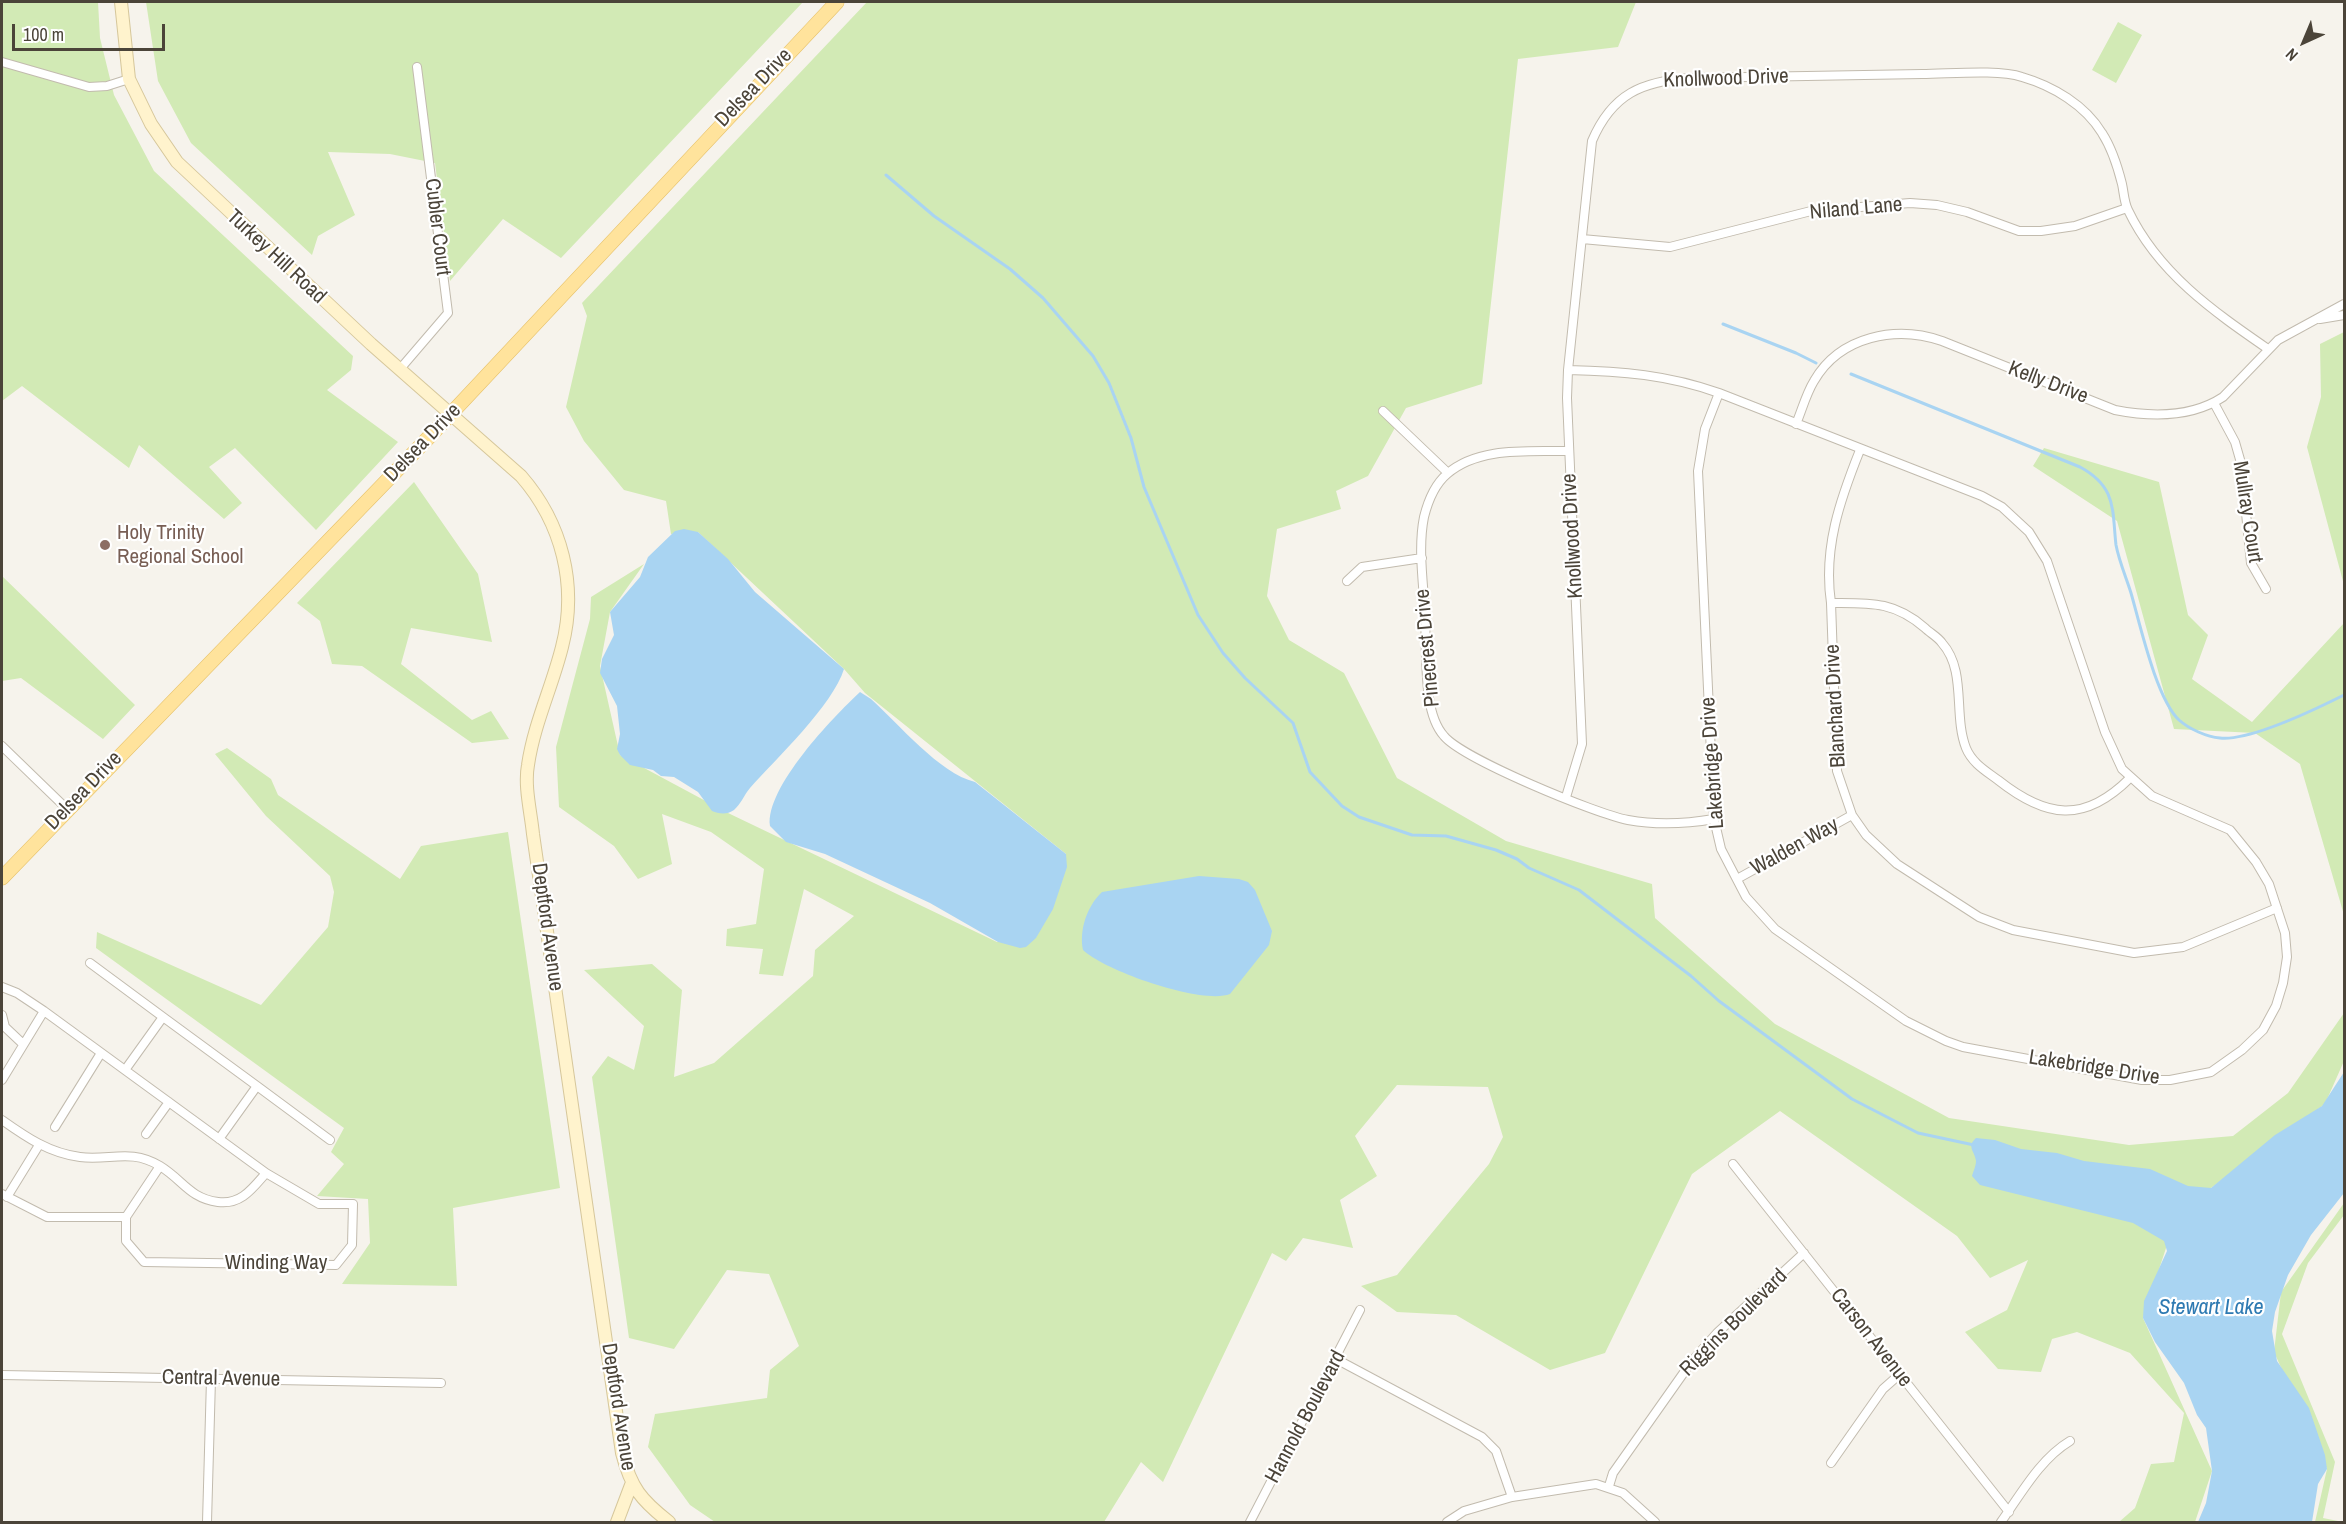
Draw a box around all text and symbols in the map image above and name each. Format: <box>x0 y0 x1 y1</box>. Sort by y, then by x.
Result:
scale bar <box>15 12 168 50</box>
north arrow <box>2274 12 2334 72</box>
text: 100 m <box>23 22 64 47</box>
street label: Delsea Drive <box>710 43 798 133</box>
text: N <box>2280 44 2303 66</box>
street label: Knollwood Drive <box>1663 64 1789 94</box>
street label: Cubler Court <box>419 177 455 277</box>
street label: Niland Lane <box>1809 192 1903 226</box>
street label: Turkey Hill Road <box>221 205 331 309</box>
street label: Kelly Drive <box>2005 356 2091 410</box>
street label: Delsea Drive <box>379 398 467 488</box>
street label: Mullray Court <box>2227 459 2267 565</box>
street label: Knollwood Drive <box>1557 473 1589 599</box>
place label: Holy Trinity Regional School <box>117 520 243 570</box>
marker: Holy Trinity Regional School <box>98 538 112 552</box>
street label: Pinecrest Drive <box>1410 588 1446 708</box>
street label: Blanchard Drive <box>1820 644 1852 768</box>
street label: Lakebridge Drive <box>1696 696 1730 830</box>
street label: Delsea Drive <box>40 746 128 836</box>
street label: Walden Way <box>1747 813 1843 881</box>
street label: Deptford Avenue <box>526 861 568 993</box>
street label: Lakebridge Drive <box>2027 1045 2161 1091</box>
street label: Winding Way <box>225 1250 327 1276</box>
street label: Riggins Boulevard <box>1675 1264 1793 1382</box>
street label: Carson Avenue <box>1825 1284 1917 1392</box>
water label: Stewart Lake <box>2158 1295 2264 1321</box>
street label: Deptford Avenue <box>595 1341 641 1473</box>
street label: Hannold Boulevard <box>1260 1346 1352 1488</box>
street label: Central Avenue <box>162 1365 280 1393</box>

